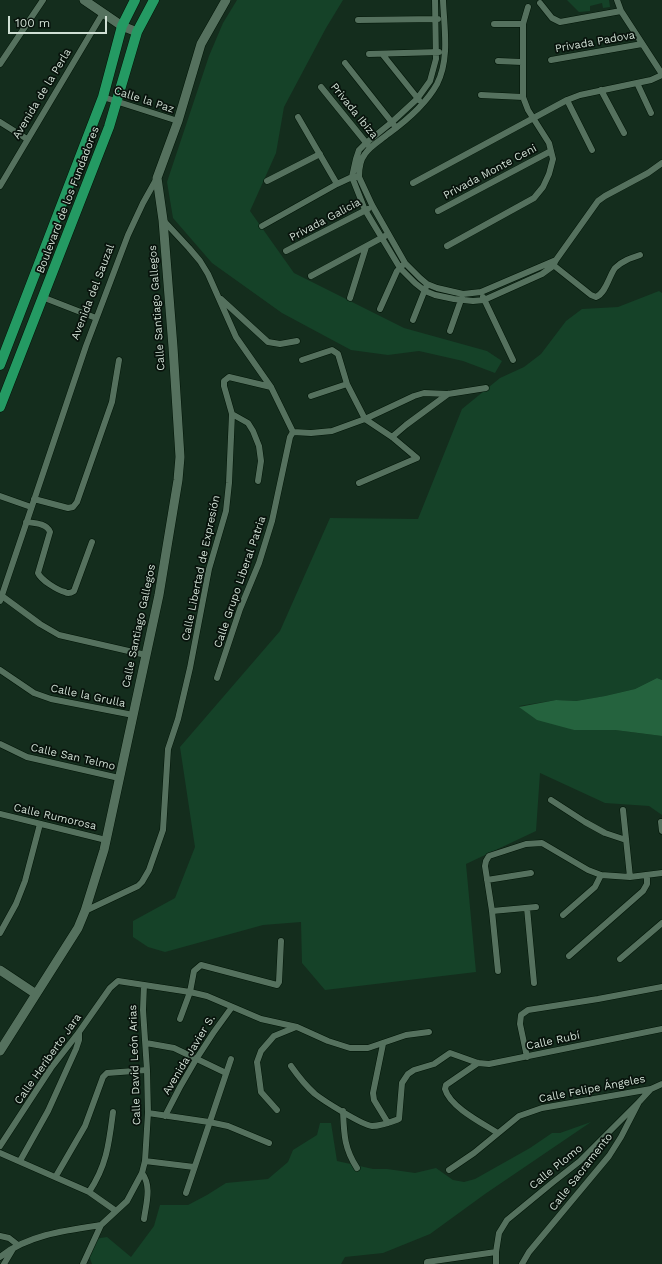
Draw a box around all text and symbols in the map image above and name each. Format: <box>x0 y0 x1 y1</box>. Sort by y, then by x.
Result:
scale bar <box>10 8 109 34</box>
text: 100 m <box>15 16 50 30</box>
street label: Privada Padova <box>554 28 636 56</box>
street label: Avenida de la Perla <box>10 46 74 142</box>
street label: Privada Ibiza <box>327 80 381 142</box>
street label: Calle la Paz <box>112 84 176 116</box>
street label: Boulevard de los Fundadores <box>34 125 102 275</box>
street label: Privada Monte Ceni <box>441 142 539 202</box>
street label: Privada Galicia <box>287 196 363 244</box>
street label: Avenida del Sauzal <box>69 242 117 342</box>
street label: Calle Santiago Gallegos <box>146 245 168 371</box>
street label: Calle Libertad de Expresión <box>179 494 223 642</box>
street label: Calle Grupo Liberal Patria <box>211 514 269 650</box>
street label: Calle Santiago Gallegos <box>119 563 159 689</box>
street label: Calle la Grulla <box>49 682 127 710</box>
street label: Calle San Telmo <box>29 741 117 773</box>
street label: Calle Rumorosa <box>12 801 98 833</box>
street label: Calle David León Arias <box>126 1005 144 1125</box>
street label: Calle Heriberto Jara <box>12 1011 84 1107</box>
street label: Avenida Javier S. <box>160 1013 218 1097</box>
street label: Calle Rubí <box>525 1029 581 1053</box>
street label: Calle Felipe Ángeles <box>538 1072 646 1106</box>
street label: Calle Sacramento <box>546 1130 616 1214</box>
street label: Calle Plomo <box>527 1142 585 1192</box>

